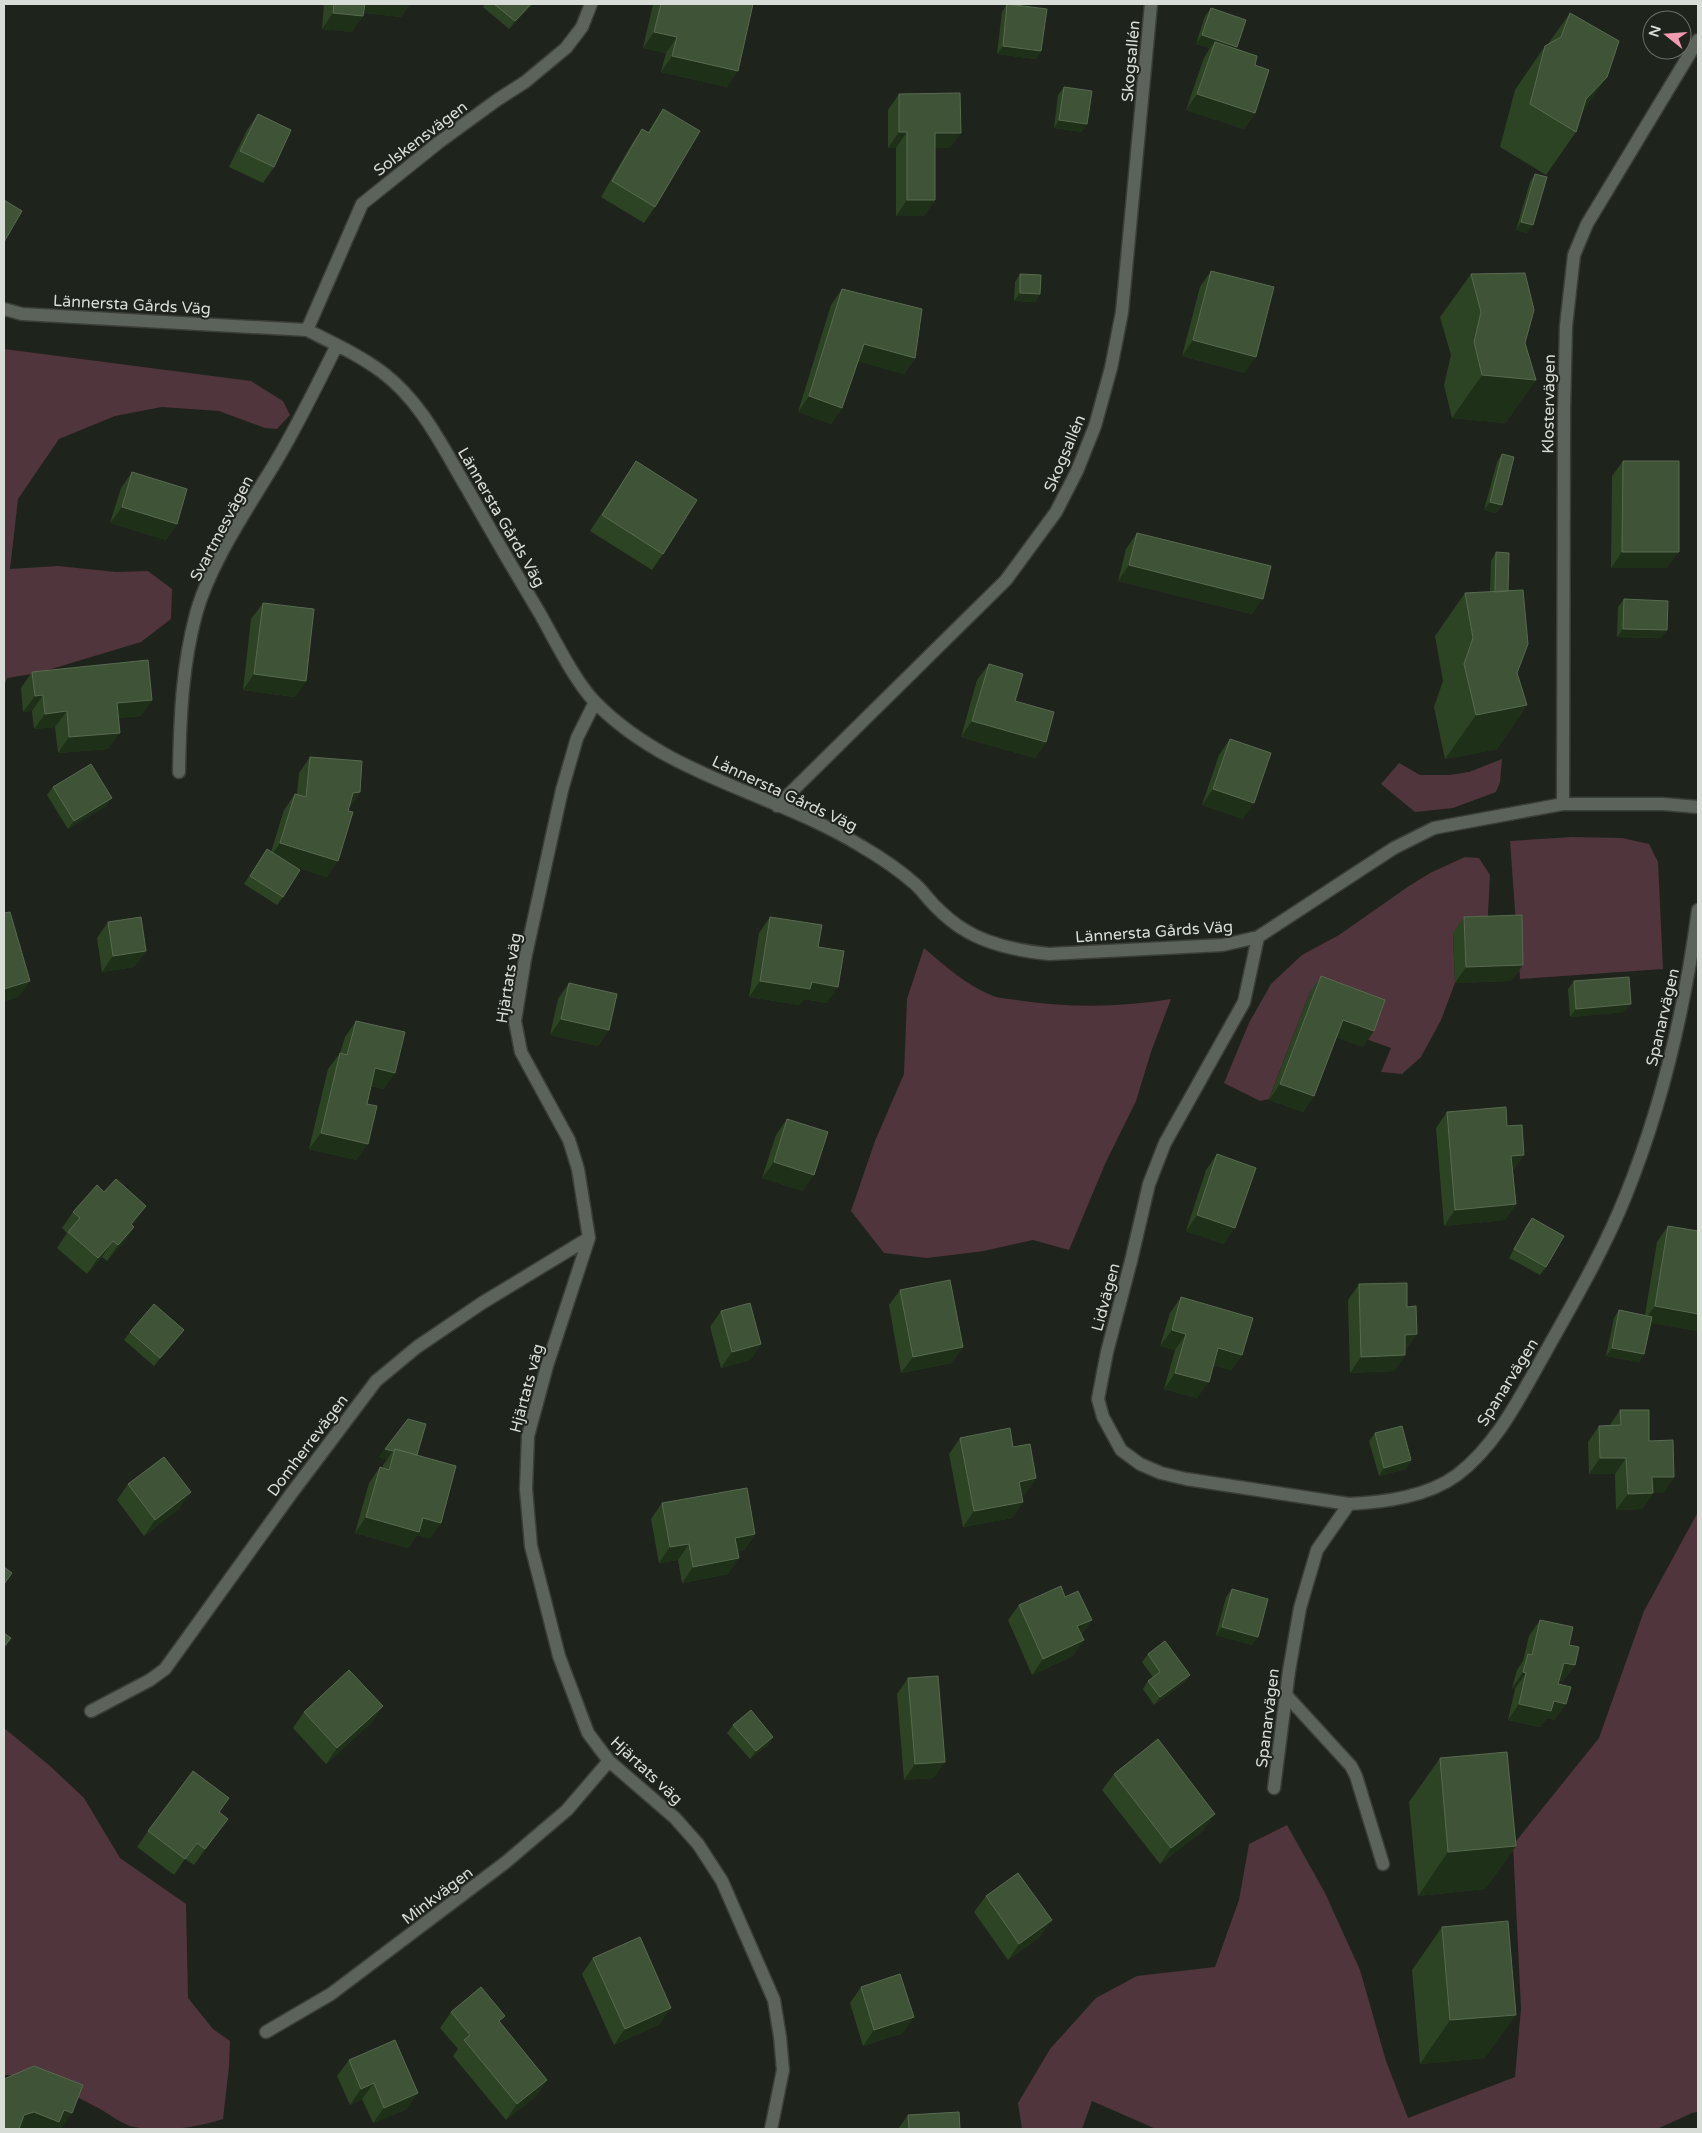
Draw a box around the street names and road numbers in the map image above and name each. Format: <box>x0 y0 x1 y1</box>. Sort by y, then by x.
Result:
street label: Skogsallén <box>1117 20 1145 103</box>
street label: Solskensvägen <box>370 97 472 181</box>
street label: Lännersta Gårds Väg <box>53 291 211 319</box>
street label: Klostervägen <box>1538 354 1560 454</box>
street label: Skogsallén <box>1040 412 1090 495</box>
street label: Lännersta Gårds Väg <box>453 444 549 591</box>
street label: Svartmesvägen <box>186 472 258 585</box>
street label: Lännersta Gårds Väg <box>709 751 860 836</box>
street label: Lännersta Gårds Väg <box>1075 917 1234 947</box>
street label: Hjärtats väg <box>492 931 526 1025</box>
street label: Spanarvägen <box>1642 966 1684 1068</box>
street label: Lidvägen <box>1087 1261 1125 1333</box>
street label: Spanarvägen <box>1473 1335 1543 1430</box>
street label: Hjärtats väg <box>505 1342 548 1435</box>
street label: Domherrevägen <box>263 1391 353 1500</box>
street label: Spanarvägen <box>1252 1667 1284 1769</box>
street label: Hjärtats väg <box>606 1732 687 1809</box>
street label: Minkvägen <box>398 1863 477 1929</box>

